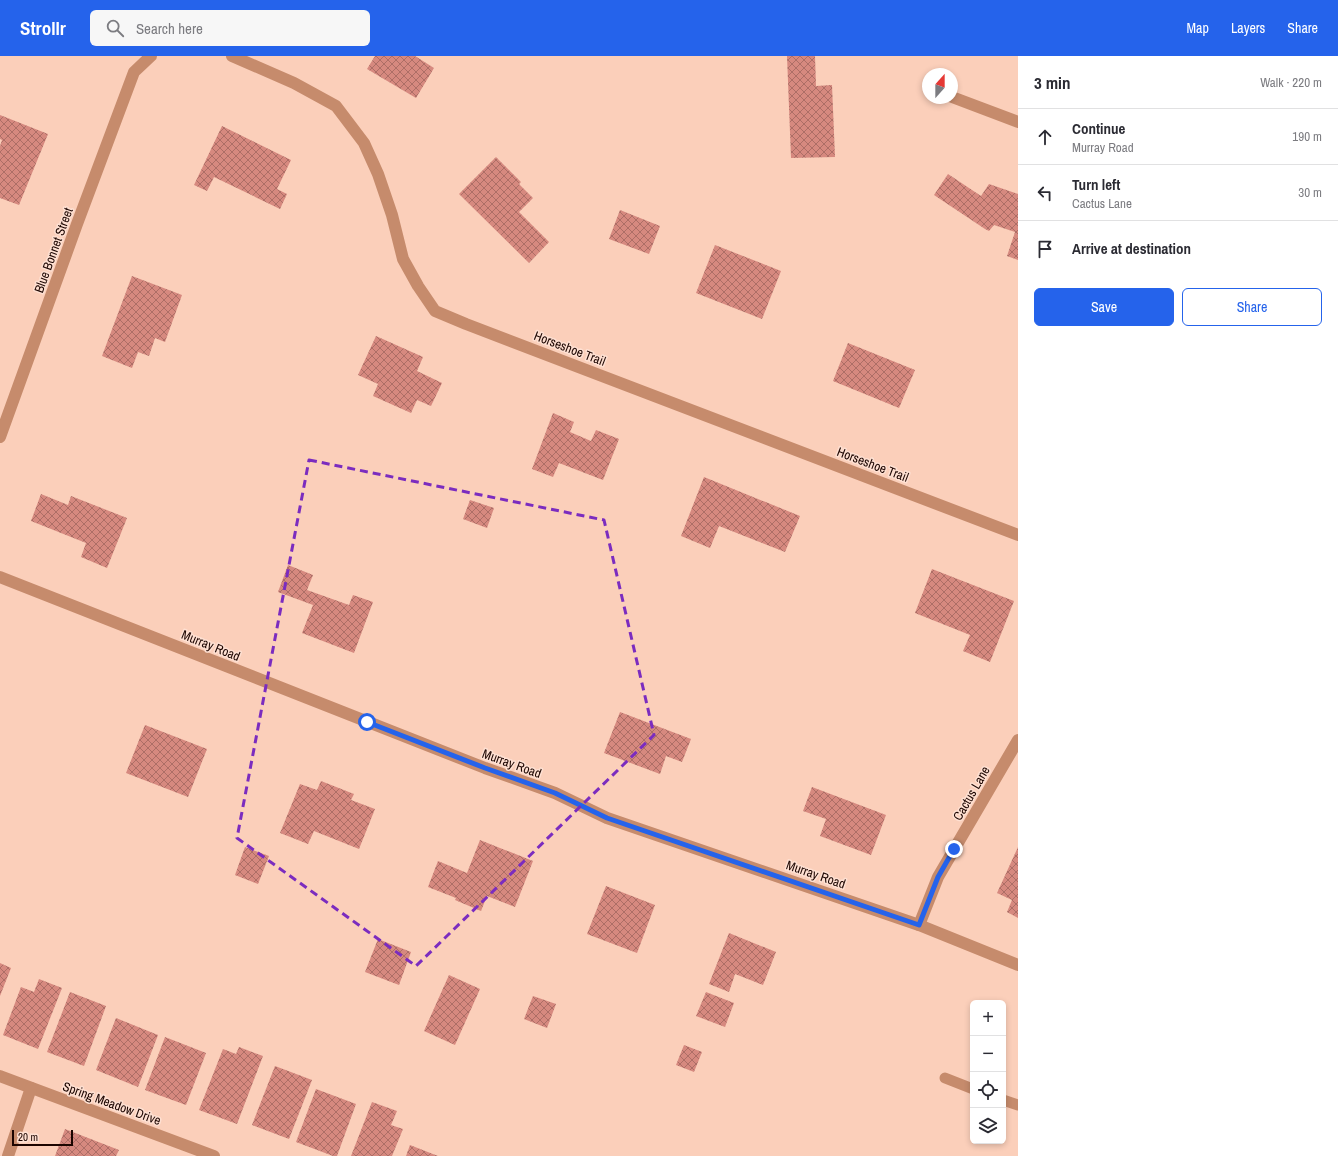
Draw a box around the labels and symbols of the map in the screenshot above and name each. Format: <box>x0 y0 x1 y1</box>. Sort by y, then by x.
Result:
north arrow <box>922 68 958 104</box>
street label: Blue Bonnet Street <box>30 205 77 295</box>
street label: Horseshoe Trail <box>532 327 608 370</box>
street label: Horseshoe Trail <box>835 443 911 486</box>
street label: Murray Road <box>179 626 243 665</box>
route start <box>358 713 376 731</box>
street label: Murray Road <box>480 745 544 782</box>
street label: Cactus Lane <box>949 763 994 823</box>
route end <box>945 840 963 858</box>
street label: Murray Road <box>784 856 848 893</box>
street label: Spring Meadow Drive <box>60 1078 163 1129</box>
scale bar <box>12 1128 73 1147</box>

